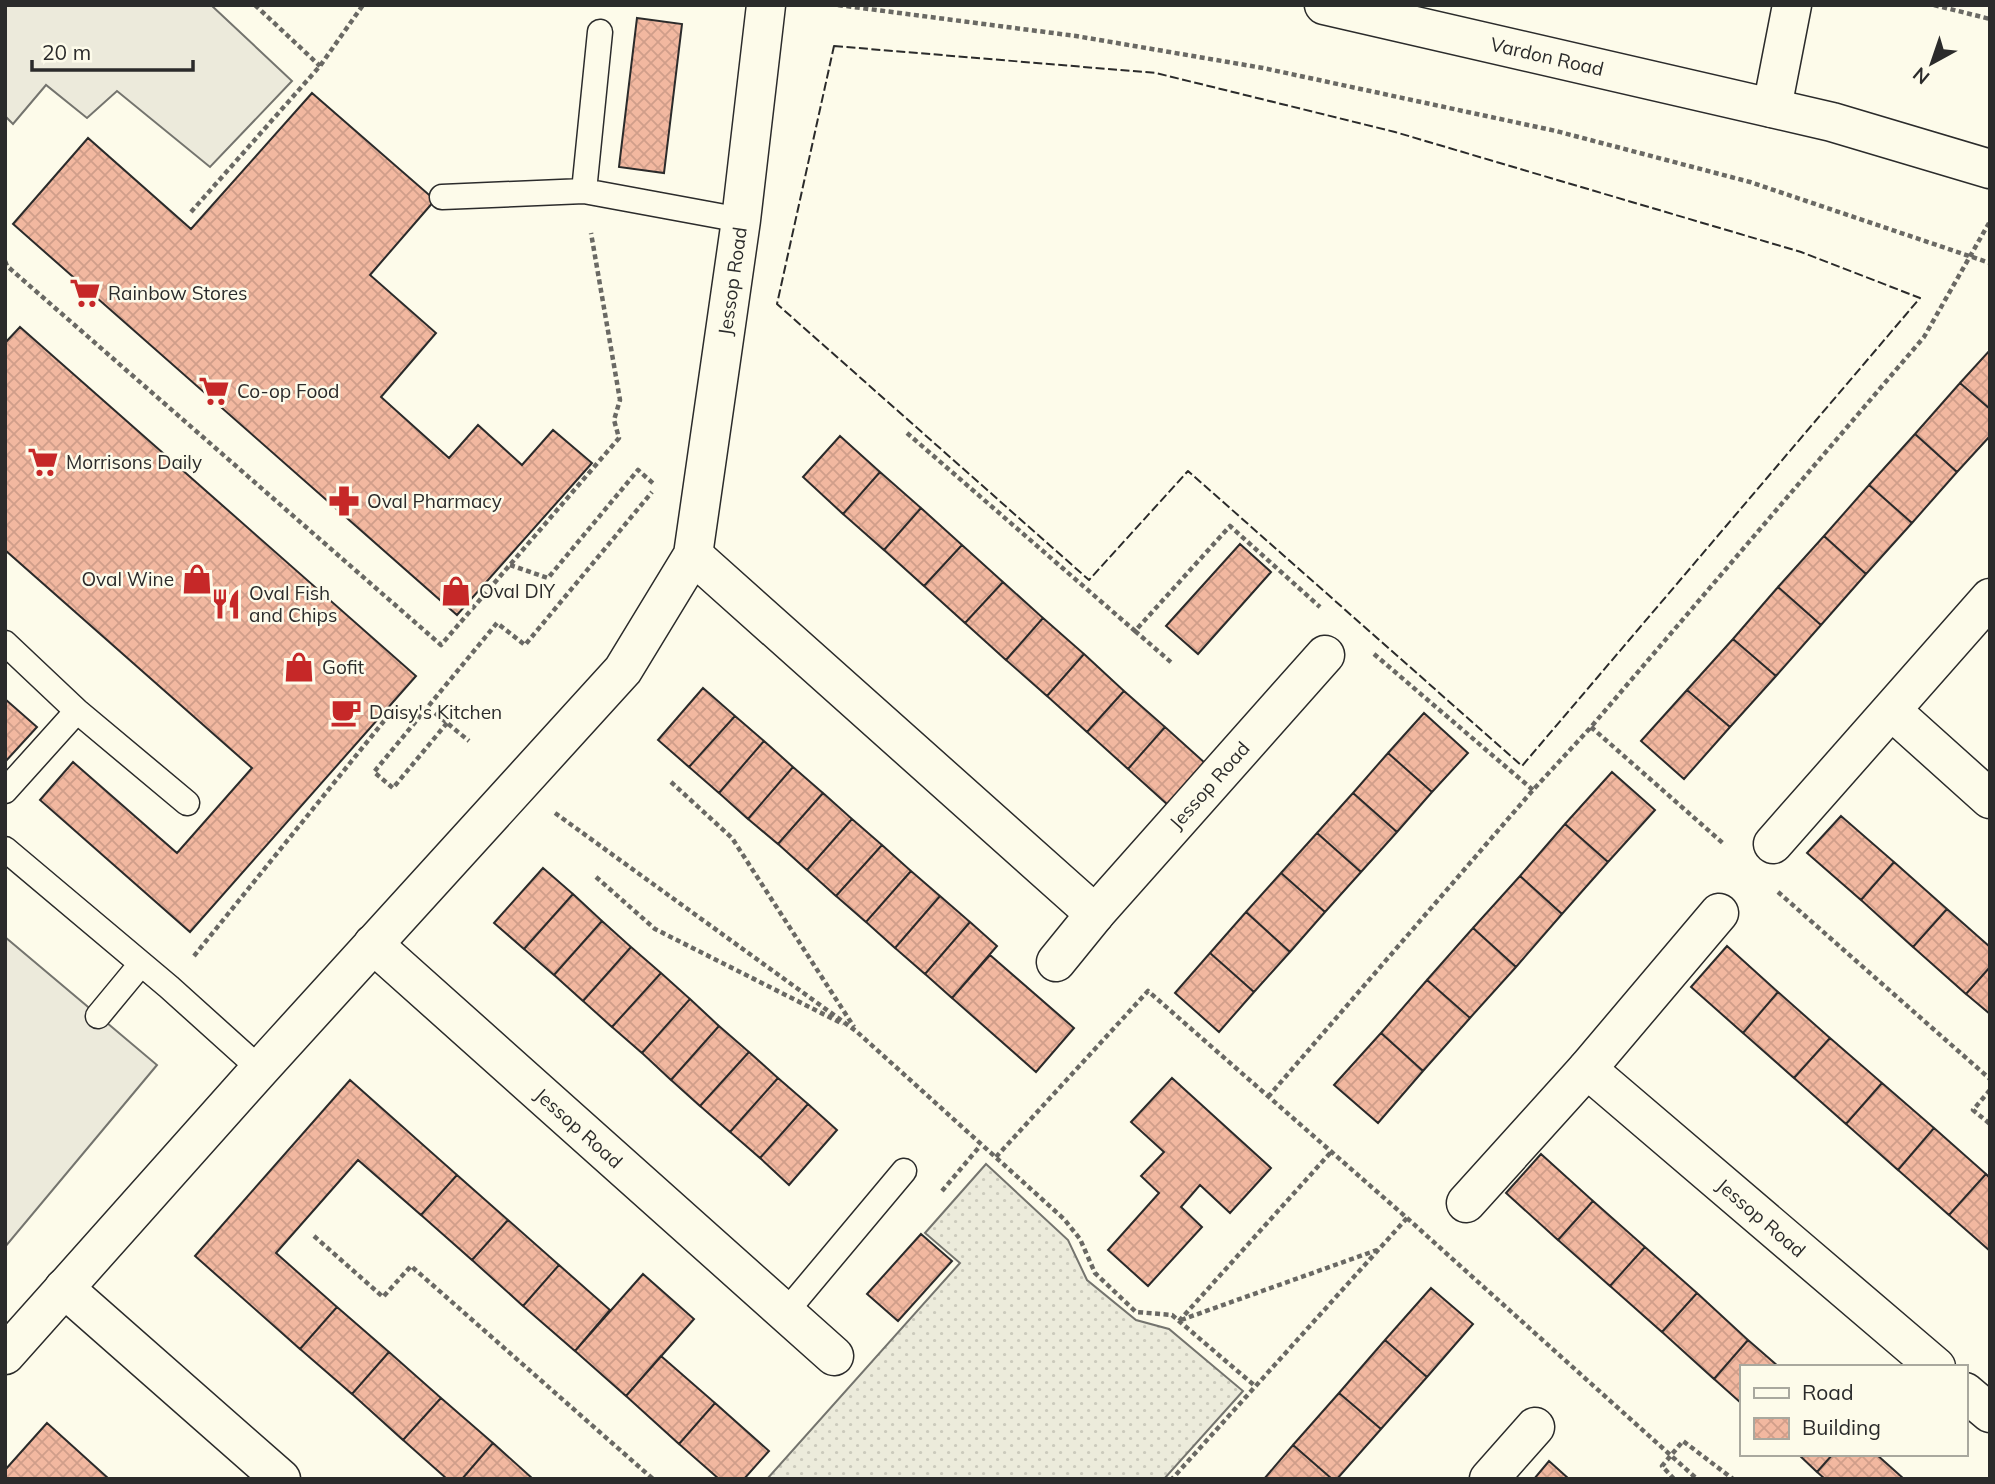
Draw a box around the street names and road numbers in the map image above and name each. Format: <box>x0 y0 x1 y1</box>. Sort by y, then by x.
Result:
street label: Vardon Road <box>1488 32 1606 81</box>
street label: Jessop Road <box>713 225 752 337</box>
street label: Jessop Road <box>1164 736 1255 834</box>
street label: Jessop Road <box>530 1083 628 1173</box>
street label: Jessop Road <box>1712 1173 1811 1262</box>

